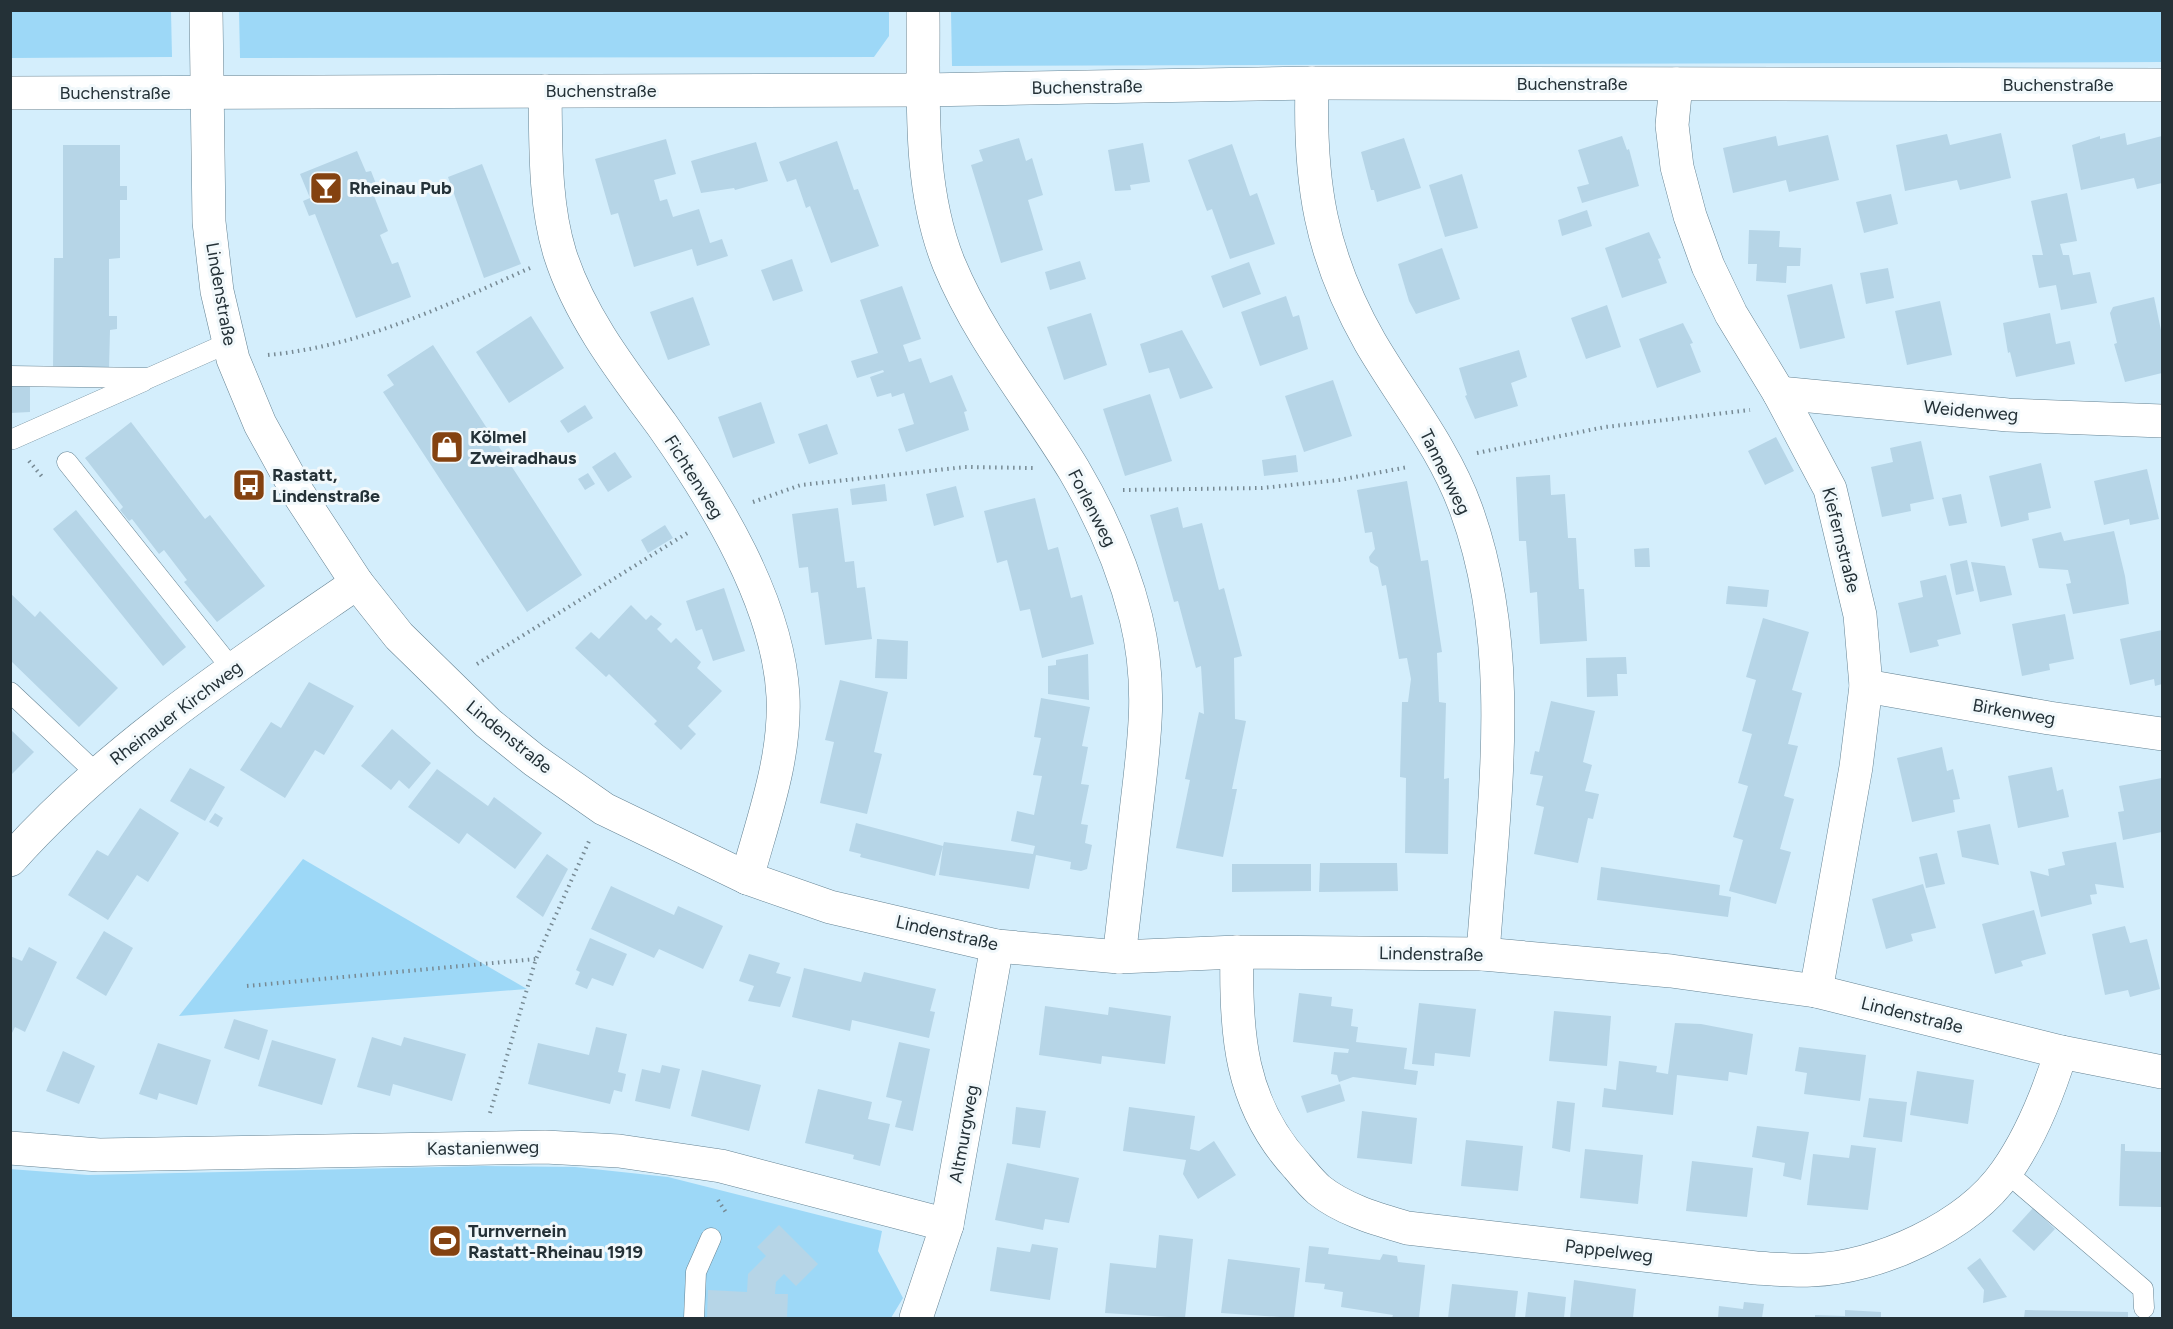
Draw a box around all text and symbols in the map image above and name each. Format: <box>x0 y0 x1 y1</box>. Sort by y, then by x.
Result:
street label: Buchenstraße <box>1516 73 1628 95</box>
street label: Buchenstraße <box>2002 74 2114 96</box>
street label: Buchenstraße <box>1031 75 1143 99</box>
street label: Buchenstraße <box>545 80 657 102</box>
street label: Buchenstraße <box>59 82 171 104</box>
bar icon: Rheinau Pub <box>308 170 344 206</box>
place label: Rheinau Pub <box>349 177 452 199</box>
street label: Lindenstraße <box>201 241 241 348</box>
street label: Weidenweg <box>1923 396 2019 426</box>
place label: Kölmel Zweiradhaus <box>470 426 577 469</box>
street label: Tannenweg <box>1415 426 1475 518</box>
shop icon: Kölmel Zweiradhaus <box>429 429 465 465</box>
street label: Fichtenweg <box>660 431 728 523</box>
place label: Rastatt, Lindenstraße <box>272 464 380 507</box>
street label: Forlenweg <box>1063 466 1121 550</box>
bus stop icon: Rastatt, Lindenstraße <box>231 467 267 503</box>
street label: Kiefernstraße <box>1817 485 1865 595</box>
street label: Rheinauer Kirchweg <box>105 656 247 770</box>
street label: Birkenweg <box>1971 694 2057 730</box>
street label: Lindenstraße <box>461 696 557 779</box>
street label: Lindenstraße <box>894 911 1001 956</box>
street label: Lindenstraße <box>1379 942 1484 966</box>
street label: Lindenstraße <box>1859 992 1965 1038</box>
street label: Altmurgweg <box>945 1083 983 1185</box>
street label: Kastanienweg <box>427 1136 539 1160</box>
place label: Turnvernein Rastatt-Rheinau 1919 <box>468 1220 643 1263</box>
sports icon: Turnvernein Rastatt-Rheinau 1919 <box>427 1223 463 1259</box>
street label: Pappelweg <box>1564 1235 1654 1267</box>

